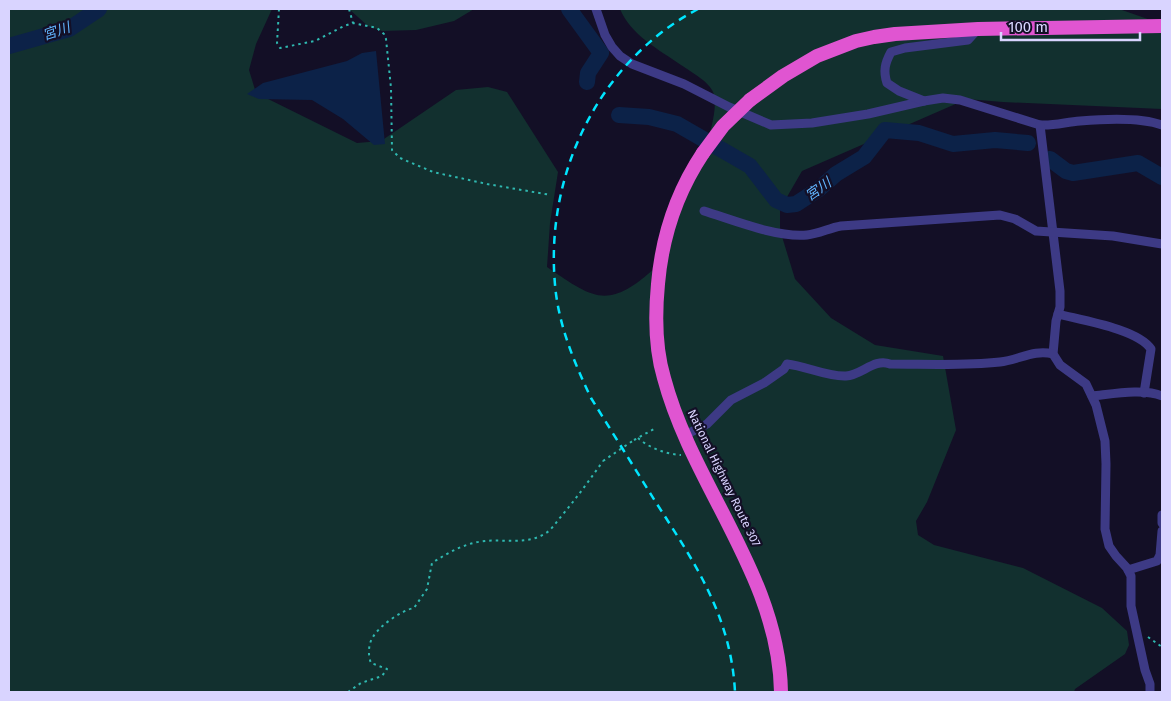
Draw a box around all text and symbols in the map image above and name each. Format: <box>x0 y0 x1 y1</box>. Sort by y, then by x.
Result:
scale bar <box>1001 10 1140 42</box>
water label: 宮川 <box>40 18 74 44</box>
text: 100 m <box>1008 18 1048 36</box>
water label: 宮川 <box>802 173 836 204</box>
street label: National Highway Route 307 <box>685 407 763 549</box>

